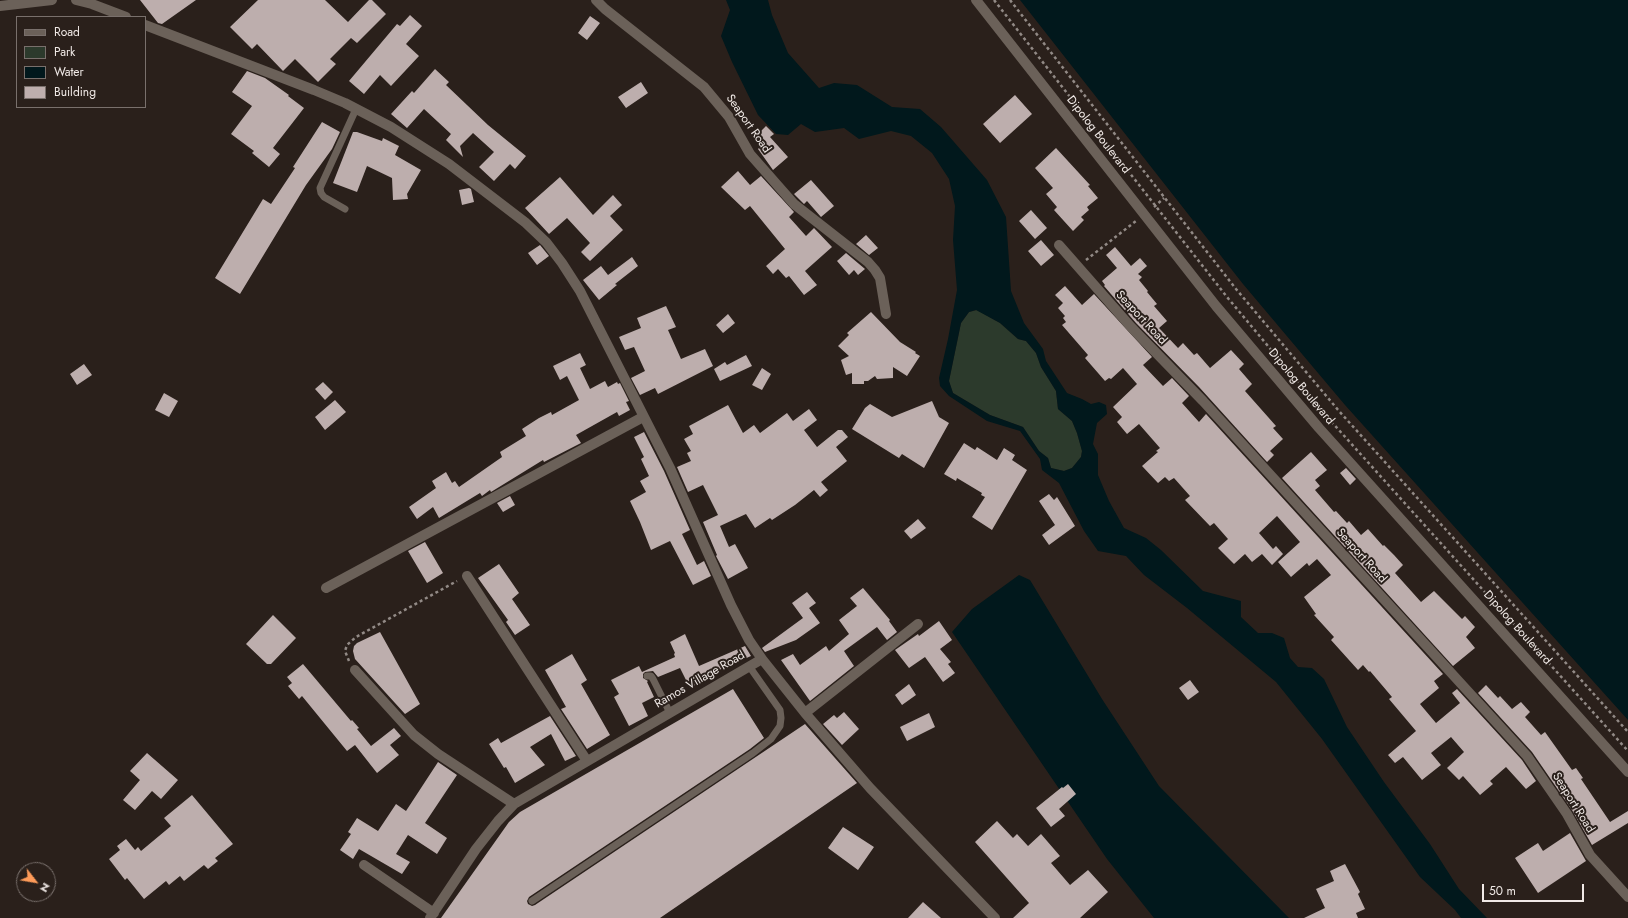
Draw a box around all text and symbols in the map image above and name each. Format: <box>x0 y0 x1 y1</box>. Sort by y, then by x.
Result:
legend <box>16 16 146 108</box>
text: Road <box>54 23 80 41</box>
text: Park <box>54 43 75 61</box>
text: Water <box>54 63 84 81</box>
text: Building <box>54 83 96 101</box>
street label: Seaport Road <box>722 92 774 156</box>
street label: Dipolog Boulevard <box>1063 93 1133 177</box>
street label: Seaport Road <box>1112 288 1170 348</box>
street label: Dipolog Boulevard <box>1265 346 1337 428</box>
street label: Seaport Road <box>1333 526 1389 586</box>
street label: Dipolog Boulevard <box>1480 588 1554 668</box>
street label: Ramos Village Road <box>652 648 748 712</box>
street label: Seaport Road <box>1549 770 1597 836</box>
north arrow <box>16 862 56 902</box>
scale bar <box>1484 876 1586 902</box>
text: N <box>36 880 55 896</box>
text: 50 m <box>1489 882 1516 900</box>

